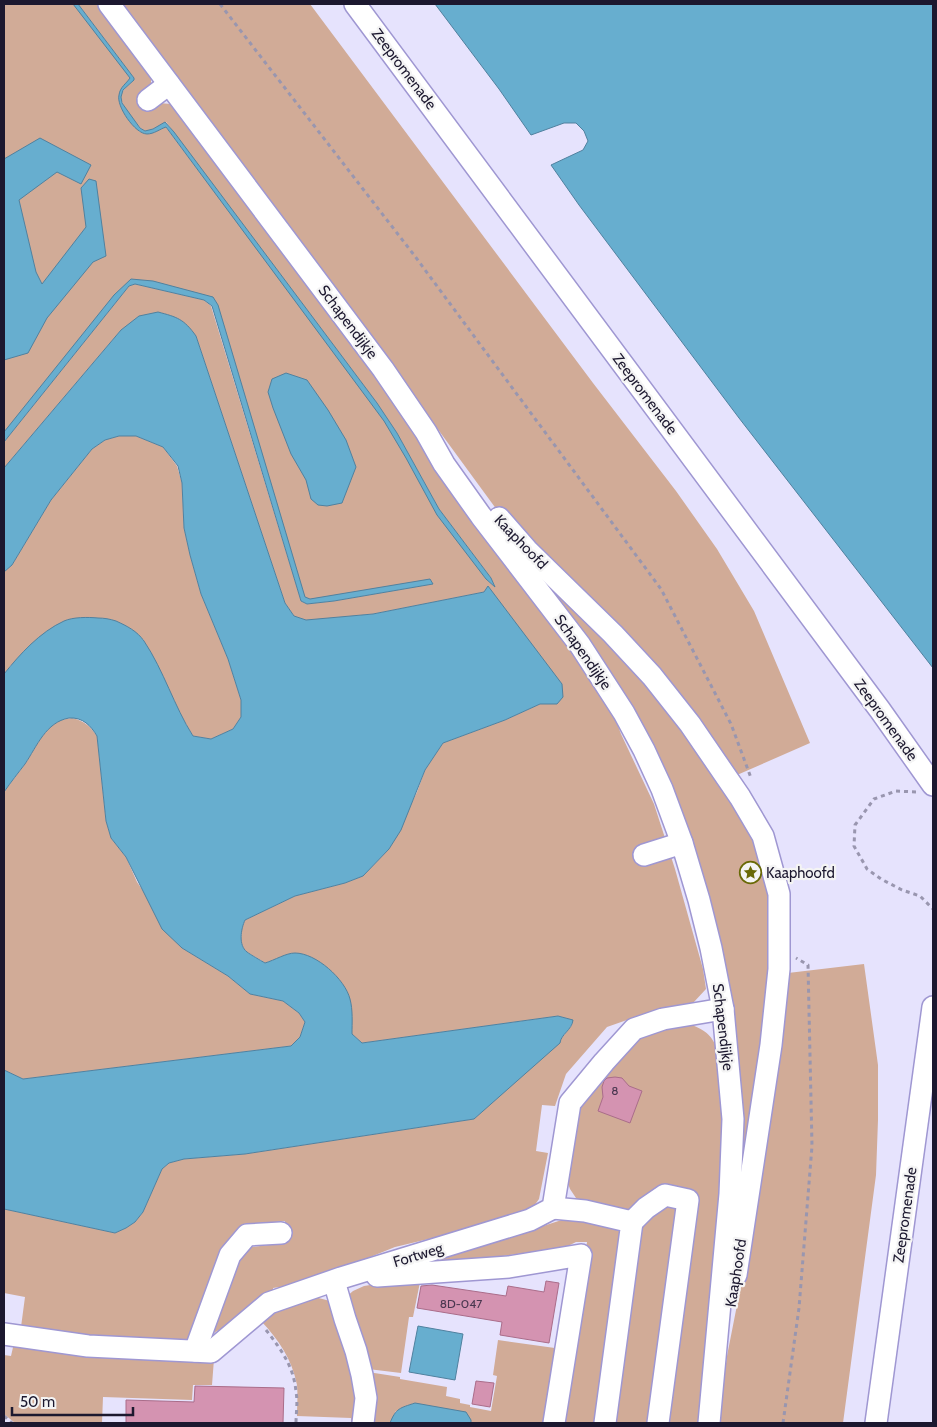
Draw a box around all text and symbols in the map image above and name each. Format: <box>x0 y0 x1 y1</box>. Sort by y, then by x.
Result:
street label: Zeepromenade <box>368 25 440 113</box>
street label: Schapendijkje <box>314 282 382 363</box>
street label: Zeepromenade <box>609 350 681 438</box>
street label: Kaaphoofd <box>491 511 551 573</box>
street label: Schapendijkje <box>551 611 616 693</box>
street label: Zeepromenade <box>850 676 922 765</box>
place icon: Kaaphoofd <box>738 861 762 885</box>
place label: Kaaphoofd <box>766 864 835 882</box>
street label: Schapendijkje <box>709 982 737 1072</box>
house number: 8 <box>611 1083 619 1098</box>
street label: Zeepromenade <box>889 1166 921 1264</box>
street label: Kaaphoofd <box>722 1238 750 1308</box>
street label: Fortweg <box>391 1239 446 1271</box>
house number: 8D-047 <box>440 1296 482 1311</box>
scale bar <box>12 1384 134 1416</box>
text: 50 m <box>20 1393 55 1411</box>

